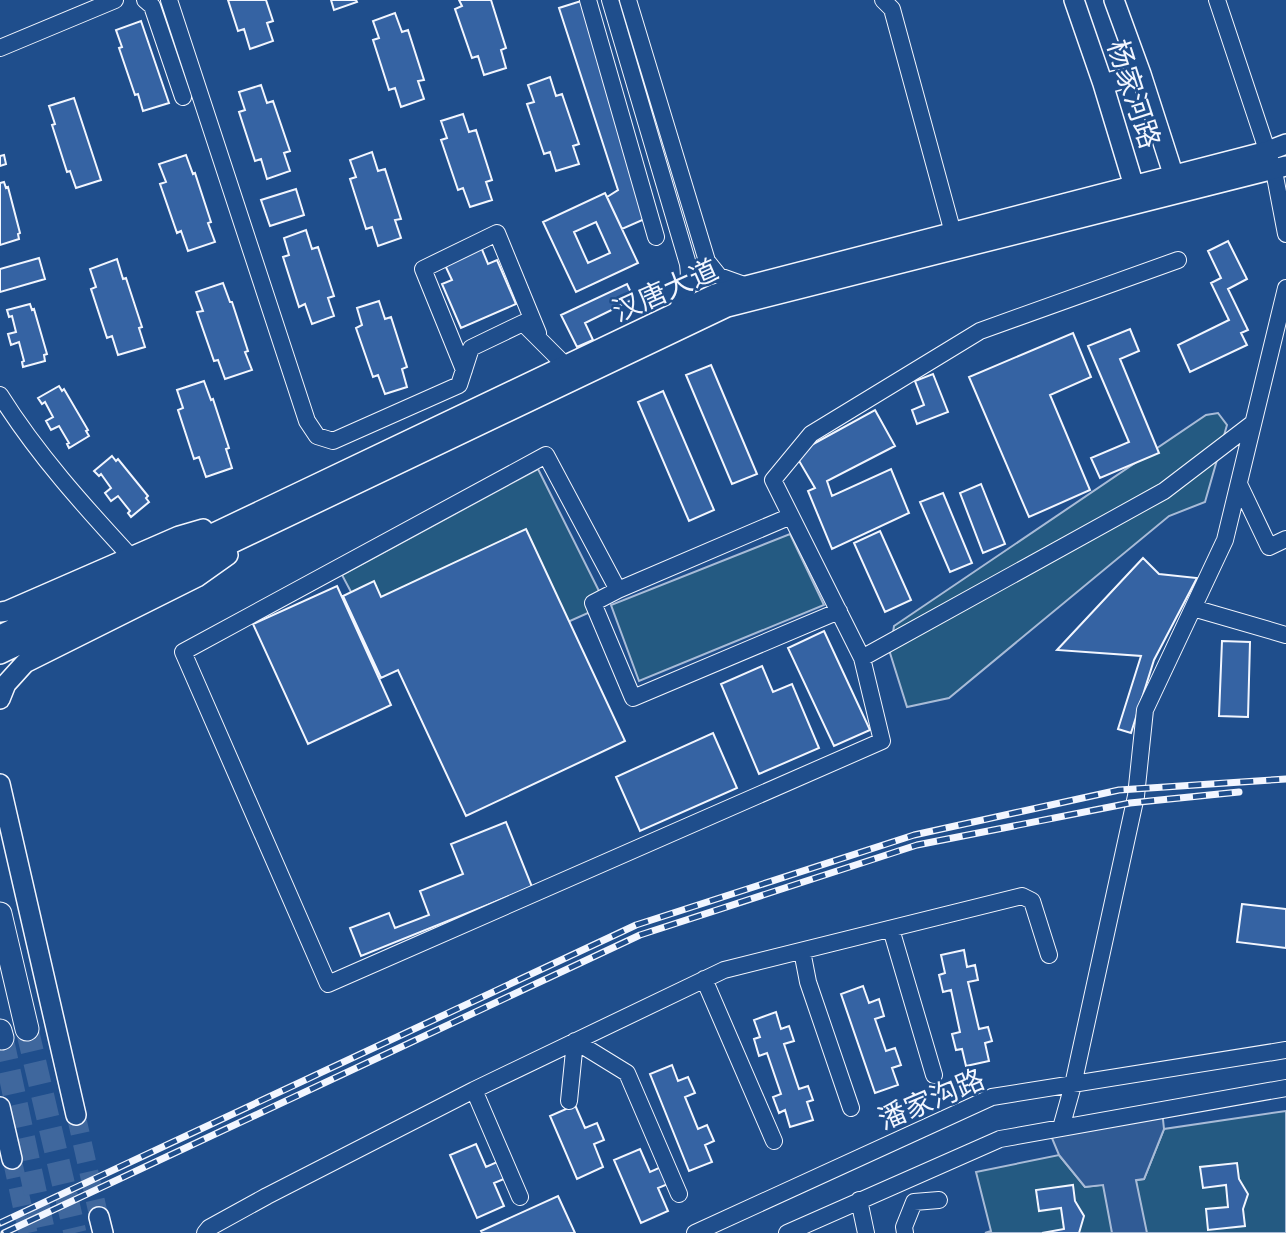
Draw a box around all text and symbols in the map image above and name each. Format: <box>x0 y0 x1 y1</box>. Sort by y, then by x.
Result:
street label: 杨家河路 <box>1101 36 1167 153</box>
street label: 汉唐大道 <box>607 253 723 328</box>
street label: 潘家沟路 <box>873 1062 989 1137</box>

